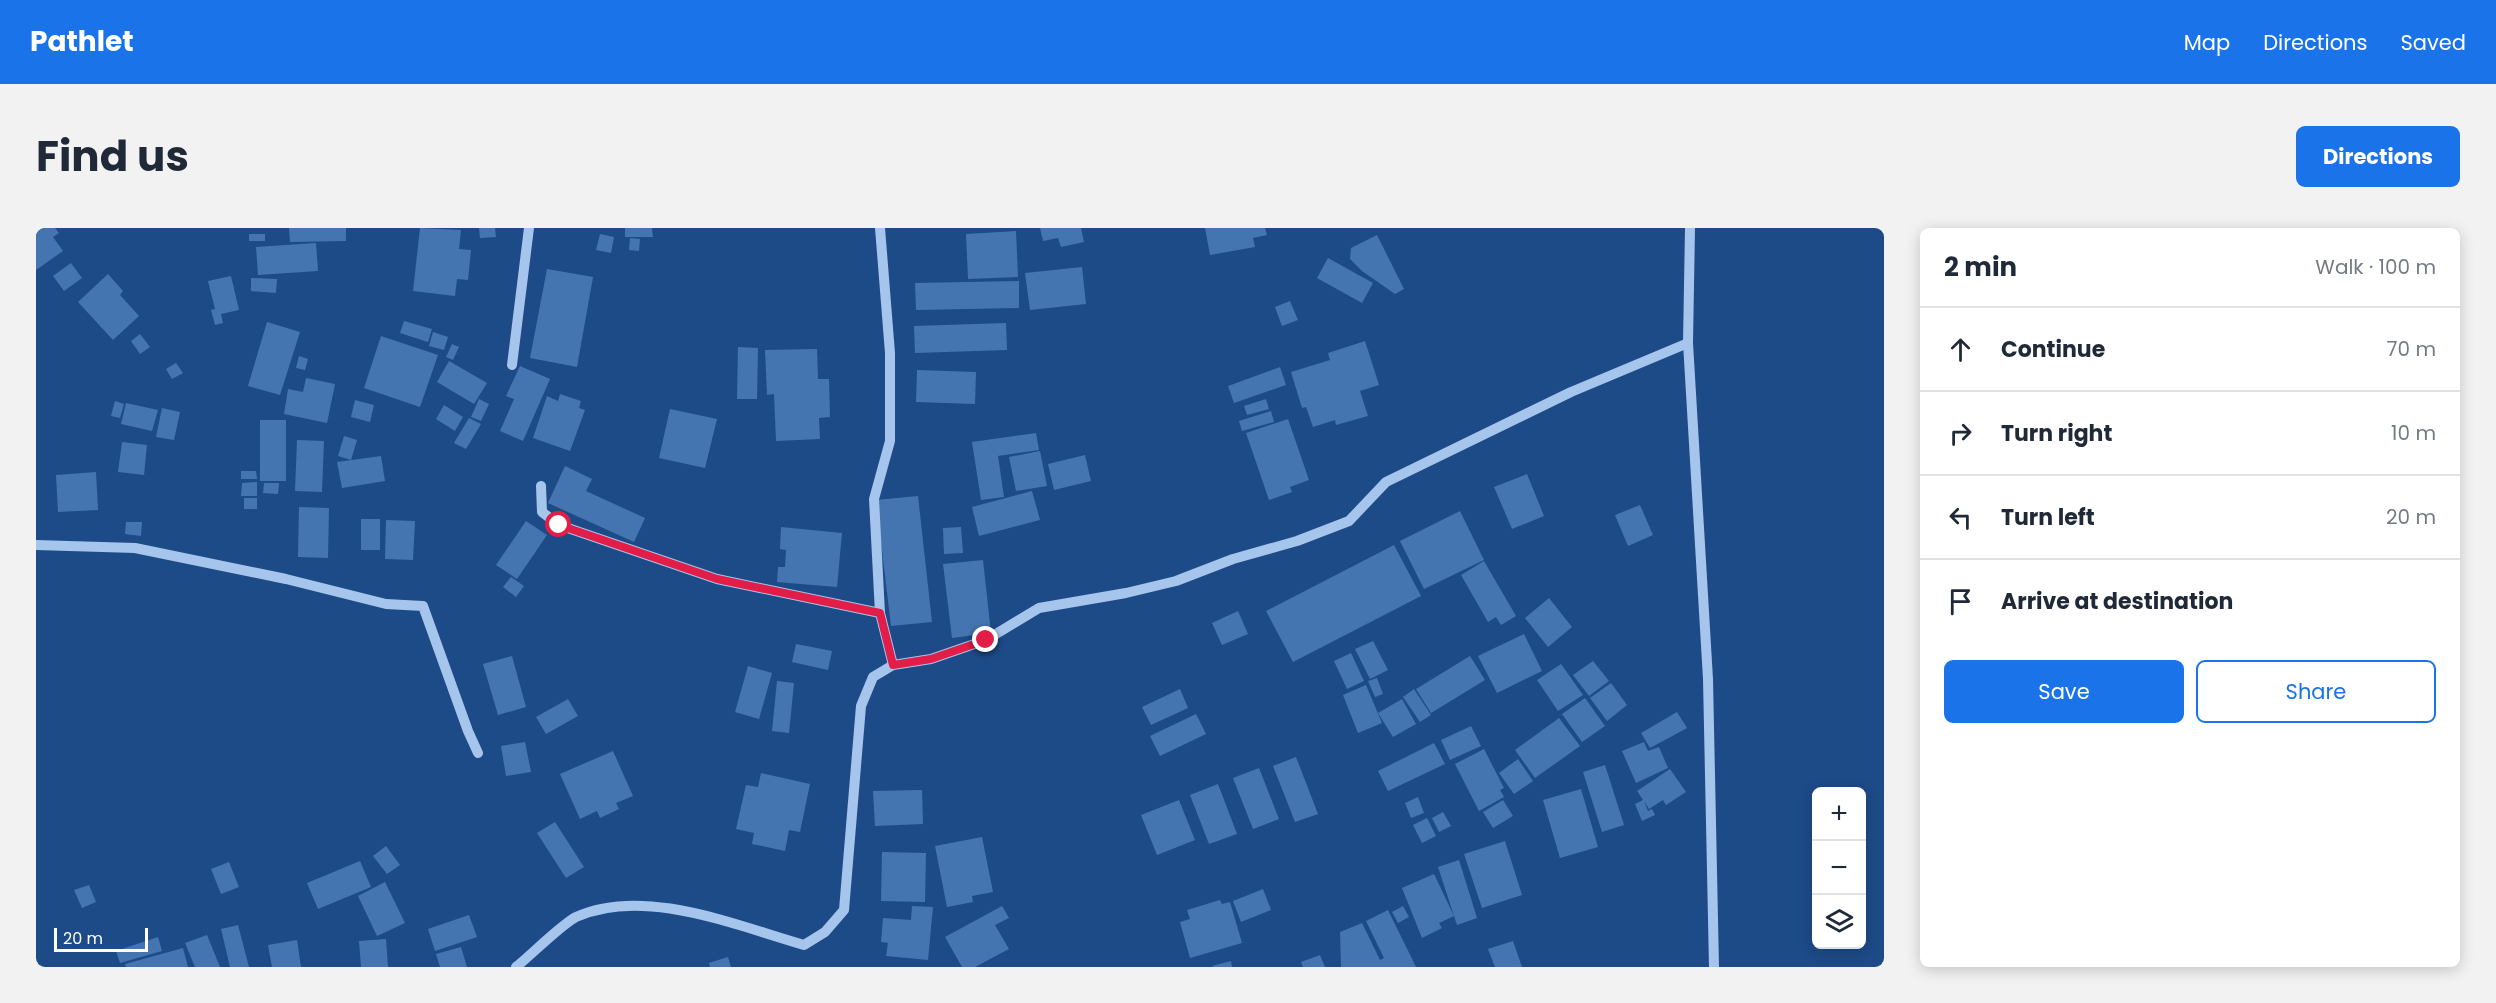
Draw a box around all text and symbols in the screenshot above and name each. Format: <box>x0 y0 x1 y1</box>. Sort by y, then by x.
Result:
text: Pathlet <box>30 22 134 61</box>
text: Map <box>2184 28 2230 57</box>
text: Directions <box>2263 28 2367 57</box>
text: Saved <box>2400 28 2466 57</box>
button: Directions <box>2296 126 2460 187</box>
text: Find us <box>36 127 189 186</box>
text: 2 min <box>1944 249 2017 285</box>
text: Walk · 100 m <box>2315 253 2436 281</box>
icon: ahead <box>1944 333 1977 366</box>
text: Continue <box>2001 334 2105 365</box>
text: 70 m <box>2387 335 2436 363</box>
icon: right <box>1944 417 1977 450</box>
text: Turn right <box>2001 418 2112 449</box>
text: 10 m <box>2391 419 2436 447</box>
icon: left <box>1944 501 1977 534</box>
text: Turn left <box>2001 502 2095 533</box>
text: 20 m <box>2386 503 2436 531</box>
route start <box>545 511 571 537</box>
icon: arrive <box>1944 585 1977 618</box>
text: Arrive at destination <box>2001 586 2233 617</box>
route end <box>972 626 998 652</box>
button: Save <box>1944 660 2184 723</box>
button: Share <box>2196 660 2436 723</box>
map controls <box>1812 787 1866 949</box>
button: + <box>1812 787 1866 841</box>
button: − <box>1812 841 1866 895</box>
button: layers <box>1812 895 1866 949</box>
scale bar <box>54 925 148 952</box>
text: 20 m <box>63 927 103 950</box>

